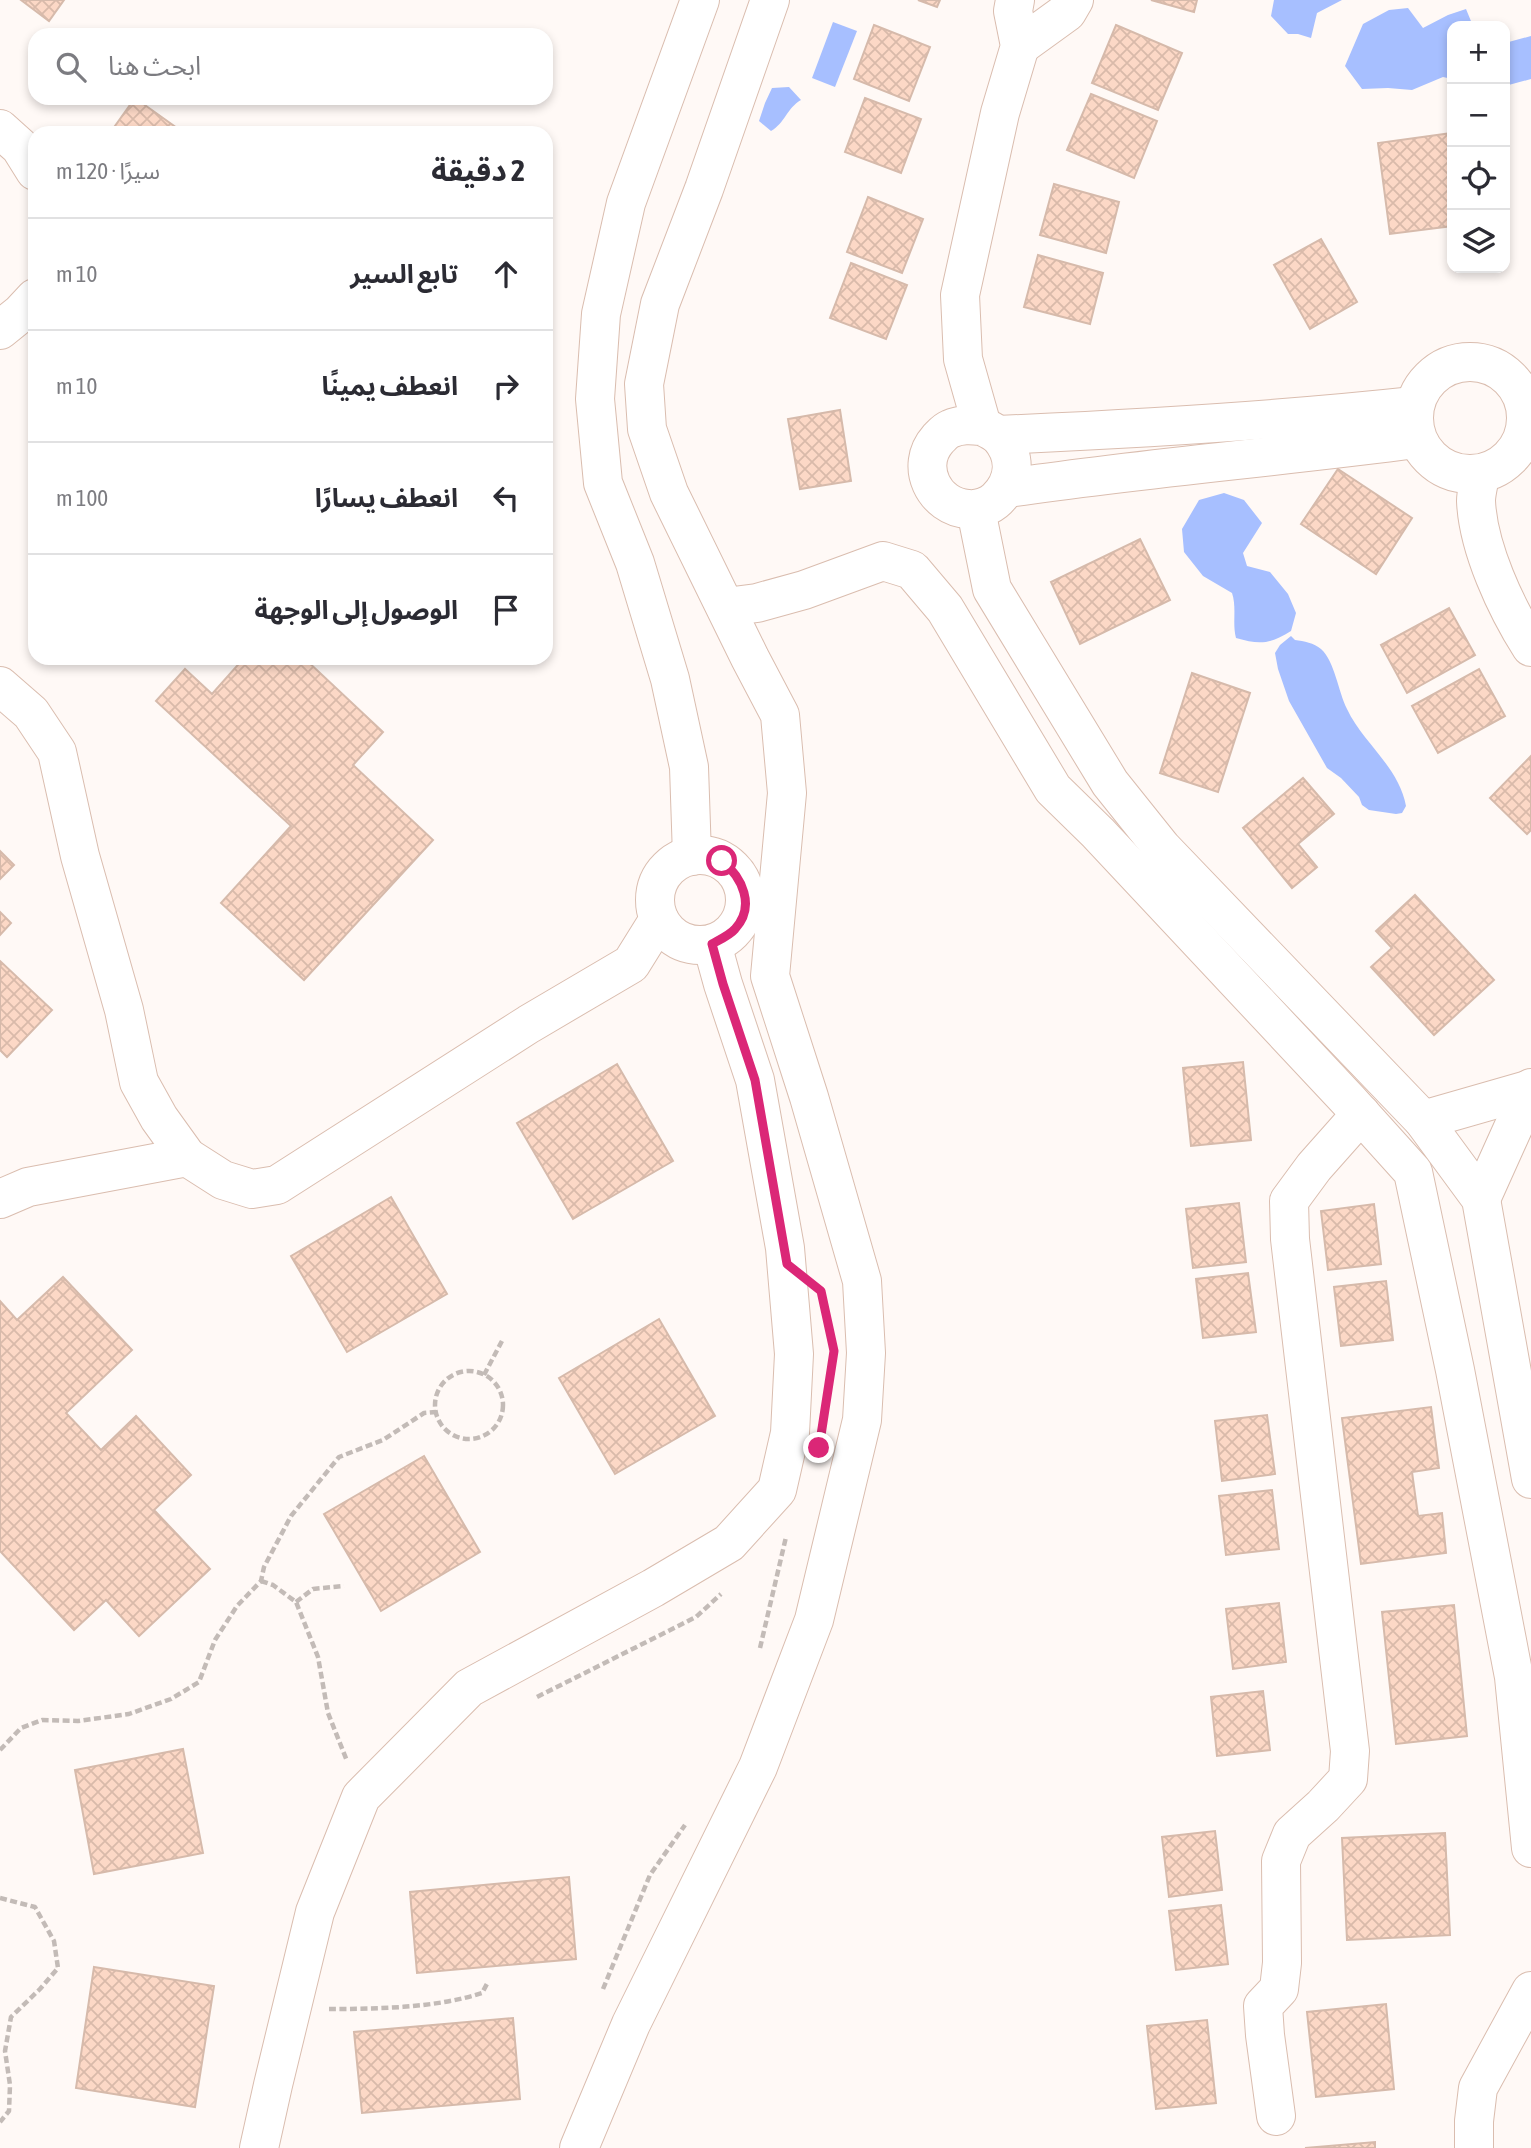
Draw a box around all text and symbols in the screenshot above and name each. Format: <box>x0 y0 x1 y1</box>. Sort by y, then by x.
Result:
map controls <box>1447 21 1510 273</box>
button: + <box>1447 21 1510 84</box>
search box <box>28 28 553 105</box>
icon: search <box>52 48 90 86</box>
text: ابحث هنا <box>108 51 201 81</box>
button: − <box>1447 84 1510 147</box>
button: locate <box>1447 147 1510 210</box>
text: 2 دقيقة <box>431 153 525 187</box>
text: سيرًا · 120 m <box>56 158 160 184</box>
button: layers <box>1447 210 1510 273</box>
icon: ahead <box>487 255 525 293</box>
text: تابع السير <box>350 259 458 289</box>
text: 10 m <box>56 261 97 287</box>
icon: right <box>487 367 525 405</box>
text: انعطف يمينًا <box>321 371 458 401</box>
text: 10 m <box>56 373 97 399</box>
icon: left <box>487 479 525 517</box>
text: انعطف يسارًا <box>315 483 458 513</box>
text: 100 m <box>56 485 108 511</box>
icon: arrive <box>487 591 525 629</box>
text: الوصول إلى الوجهة <box>255 595 458 625</box>
route start <box>706 845 737 876</box>
route end <box>803 1432 834 1463</box>

